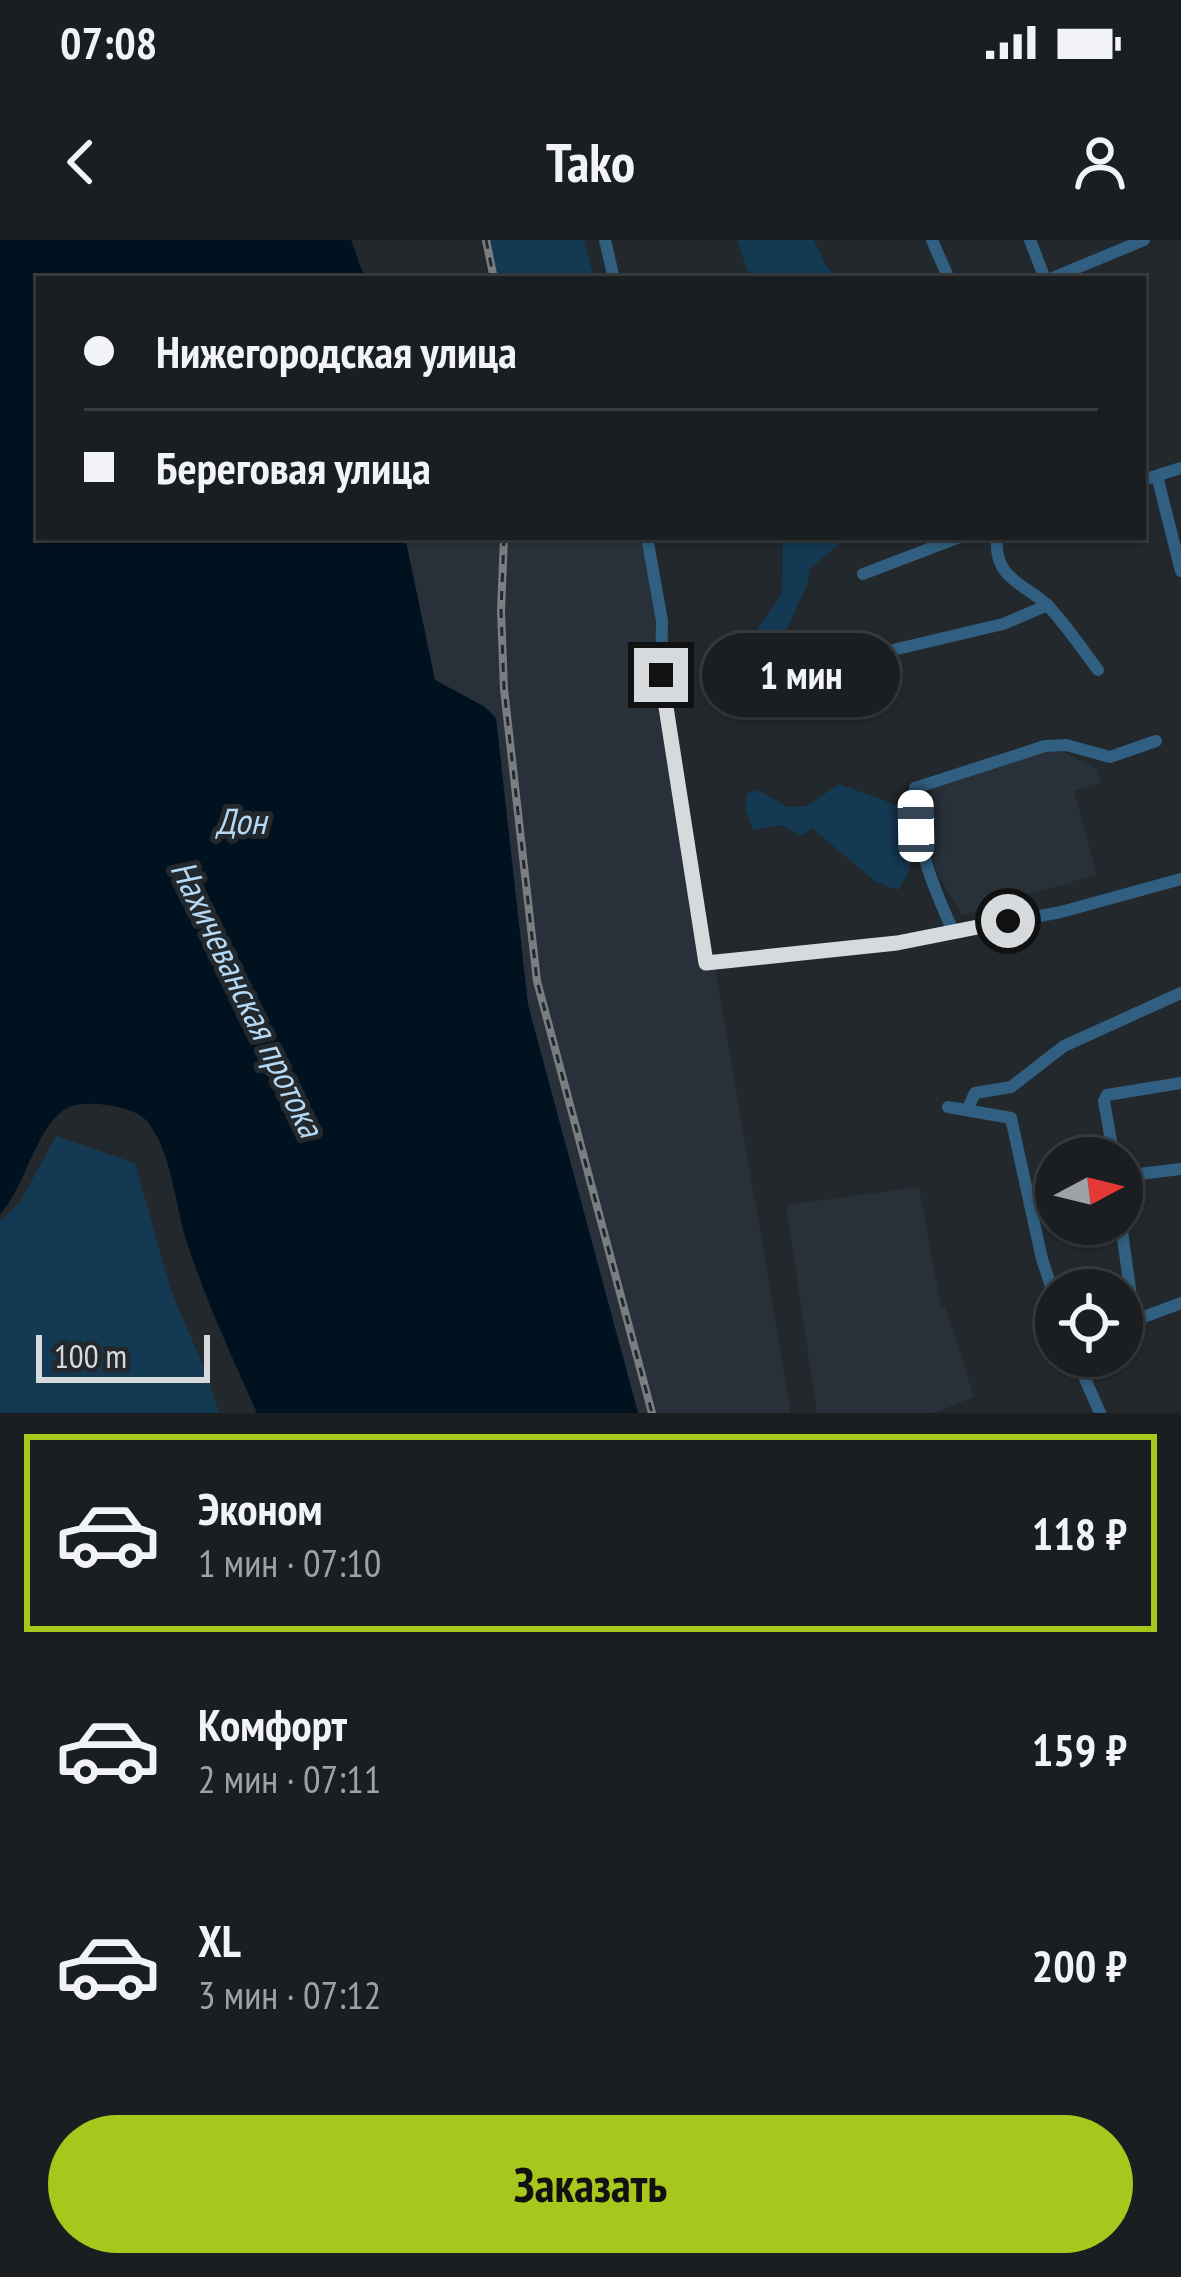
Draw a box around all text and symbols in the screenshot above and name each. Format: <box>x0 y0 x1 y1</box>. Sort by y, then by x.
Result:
text: 07:08 <box>60 13 157 71</box>
text: Tako <box>546 127 635 197</box>
icon: back <box>48 129 114 195</box>
icon: person <box>1067 129 1133 195</box>
text: Нижегородская улица <box>156 322 517 380</box>
text: Береговая улица <box>156 438 431 496</box>
callout: 1 мин <box>703 633 901 717</box>
route end <box>634 648 688 702</box>
text: 1 мин <box>759 649 843 700</box>
car <box>897 790 935 862</box>
water label: Дон <box>214 797 269 844</box>
water label: Нахичеванская протока <box>161 852 336 1145</box>
route start <box>981 894 1035 948</box>
north arrow <box>1035 1137 1143 1245</box>
map controls <box>1035 1137 1143 1377</box>
button: locate <box>1035 1269 1143 1377</box>
scale bar <box>36 1329 210 1382</box>
text: 100 m <box>54 1334 127 1377</box>
icon: car <box>54 1479 162 1587</box>
text: Эконом <box>198 1479 322 1537</box>
text: 118 ₽ <box>1032 1504 1127 1562</box>
text: 1 мин · 07:10 <box>198 1537 381 1588</box>
icon: car <box>54 1695 162 1803</box>
text: Комфорт <box>198 1695 347 1753</box>
text: 159 ₽ <box>1032 1720 1127 1778</box>
text: 2 мин · 07:11 <box>198 1753 381 1804</box>
icon: car <box>54 1911 162 2019</box>
text: XL <box>198 1911 241 1969</box>
text: 200 ₽ <box>1032 1936 1127 1994</box>
text: 3 мин · 07:12 <box>198 1969 381 2020</box>
button: Заказать <box>48 2115 1133 2253</box>

